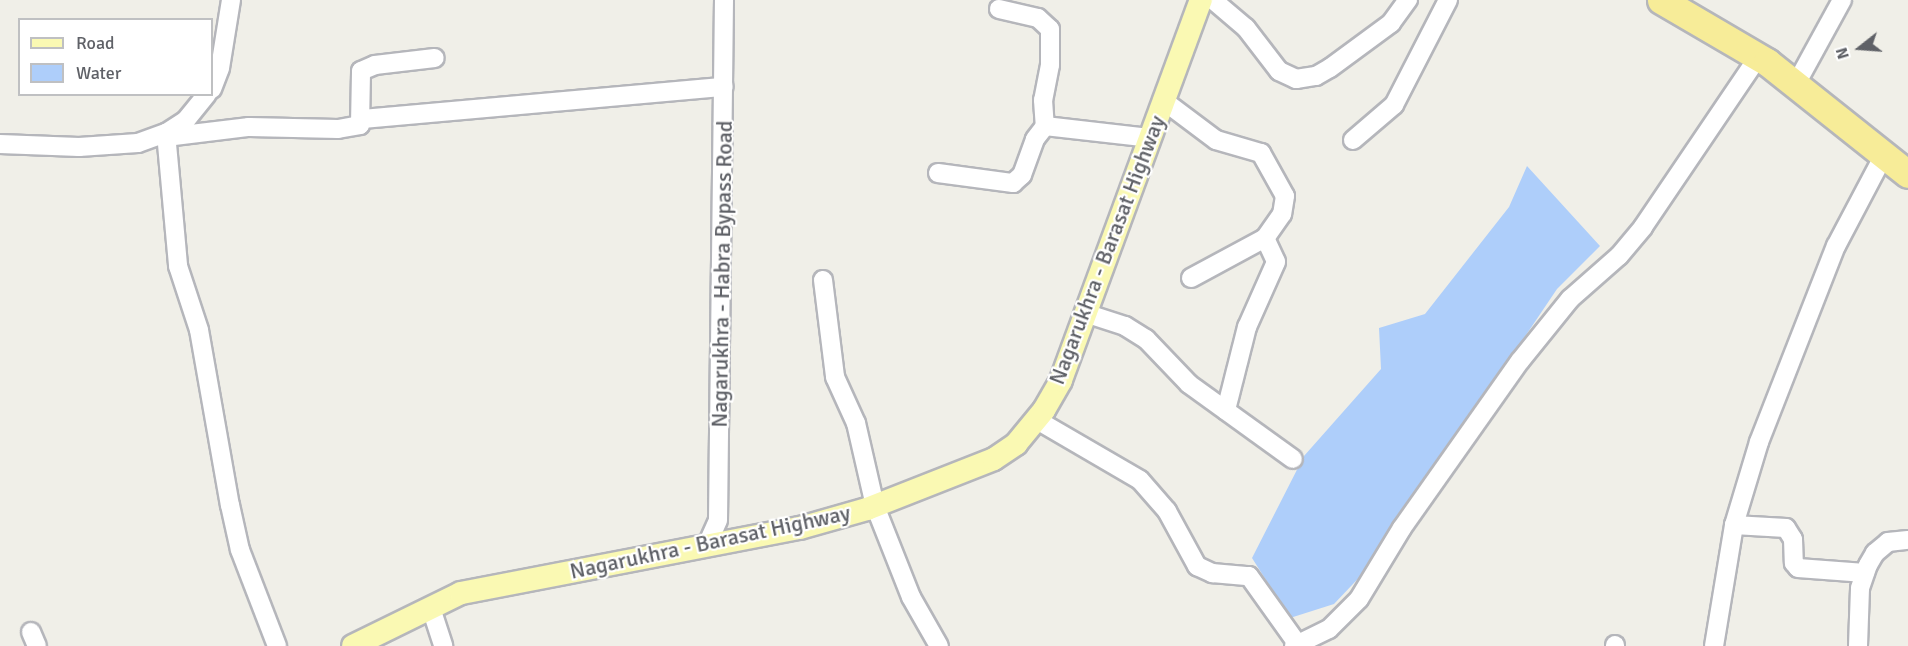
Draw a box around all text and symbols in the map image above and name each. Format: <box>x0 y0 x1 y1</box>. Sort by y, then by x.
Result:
legend <box>18 18 213 96</box>
north arrow <box>1830 18 1890 78</box>
text: Road <box>76 32 115 54</box>
text: N <box>1832 45 1854 62</box>
text: Water <box>76 62 121 84</box>
street label: Nagarukhra - Barasat Highway <box>1043 112 1171 388</box>
street label: Nagarukhra - Habra Bypass Road <box>706 120 738 428</box>
street label: Nagarukhra - Barasat Highway <box>567 499 853 585</box>

